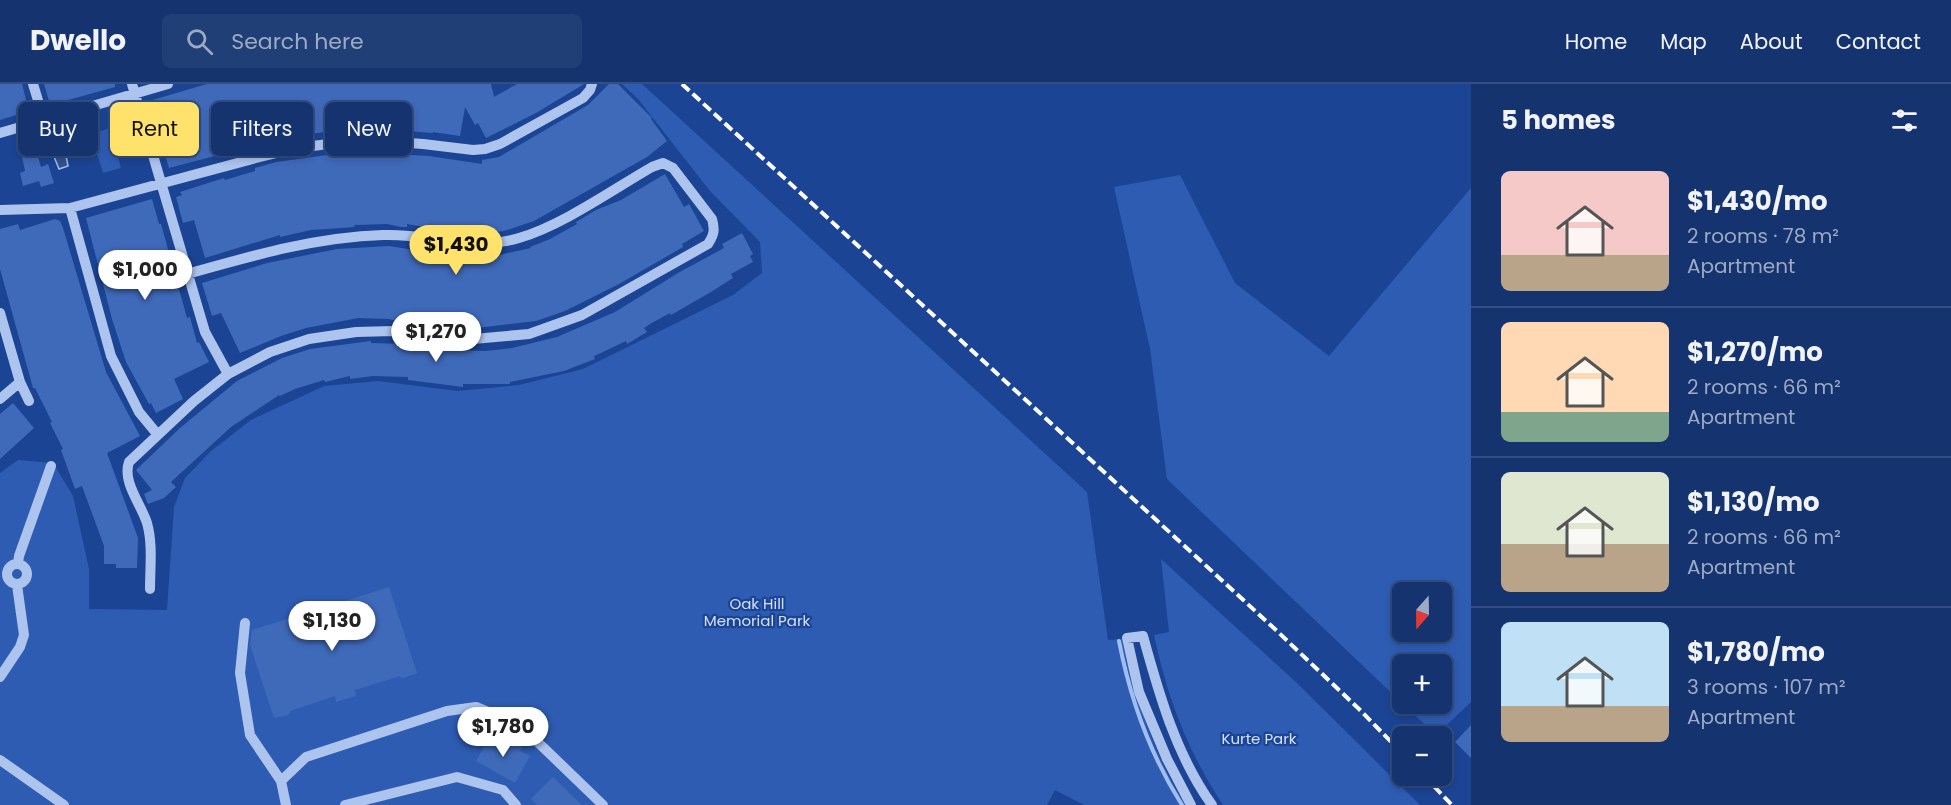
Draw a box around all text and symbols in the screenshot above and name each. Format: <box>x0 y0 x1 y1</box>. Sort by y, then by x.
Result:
search box <box>162 14 582 68</box>
text: Dwello <box>30 21 126 60</box>
icon: search <box>183 25 216 58</box>
text: Search here <box>231 26 364 57</box>
text: Home <box>1565 27 1627 56</box>
text: Map <box>1660 27 1707 56</box>
text: About <box>1740 27 1803 56</box>
text: Contact <box>1836 27 1921 56</box>
chip: Buy <box>18 102 98 156</box>
chip: Rent <box>110 102 199 156</box>
chip: Filters <box>211 102 313 156</box>
chip: New <box>325 102 412 156</box>
text: 5 homes <box>1501 102 1616 138</box>
icon: filters <box>1888 104 1921 137</box>
text: $1,430/mo <box>1687 183 1828 219</box>
icon: home <box>1549 195 1621 267</box>
text: 2 rooms · 78 m² <box>1687 222 1839 250</box>
pin: $1,430 <box>407 225 505 276</box>
text: $1,430 <box>423 230 489 258</box>
pin: $1,000 <box>96 250 194 301</box>
text: Apartment <box>1687 252 1795 280</box>
text: $1,000 <box>112 255 178 283</box>
pin: $1,270 <box>387 312 485 363</box>
text: $1,270 <box>405 317 467 345</box>
text: $1,270/mo <box>1687 334 1823 370</box>
icon: home <box>1549 346 1621 418</box>
text: 2 rooms · 66 m² <box>1687 373 1841 401</box>
text: Apartment <box>1687 403 1795 431</box>
text: $1,130/mo <box>1687 484 1820 520</box>
icon: home <box>1549 496 1621 568</box>
text: 2 rooms · 66 m² <box>1687 523 1841 551</box>
text: Apartment <box>1687 553 1795 581</box>
north arrow <box>1392 582 1452 642</box>
map controls <box>1392 582 1452 786</box>
park label: Oak Hill Memorial Park <box>704 593 811 631</box>
pin: $1,130 <box>283 601 381 652</box>
text: $1,130 <box>302 606 362 634</box>
text: $1,780/mo <box>1687 634 1825 670</box>
icon: home <box>1549 646 1621 718</box>
button: + <box>1392 654 1452 714</box>
text: 3 rooms · 107 m² <box>1687 673 1846 701</box>
text: Apartment <box>1687 703 1795 731</box>
pin: $1,780 <box>454 707 552 758</box>
text: $1,780 <box>471 712 535 740</box>
button: − <box>1392 726 1452 786</box>
park label: Kurte Park <box>1221 728 1297 749</box>

